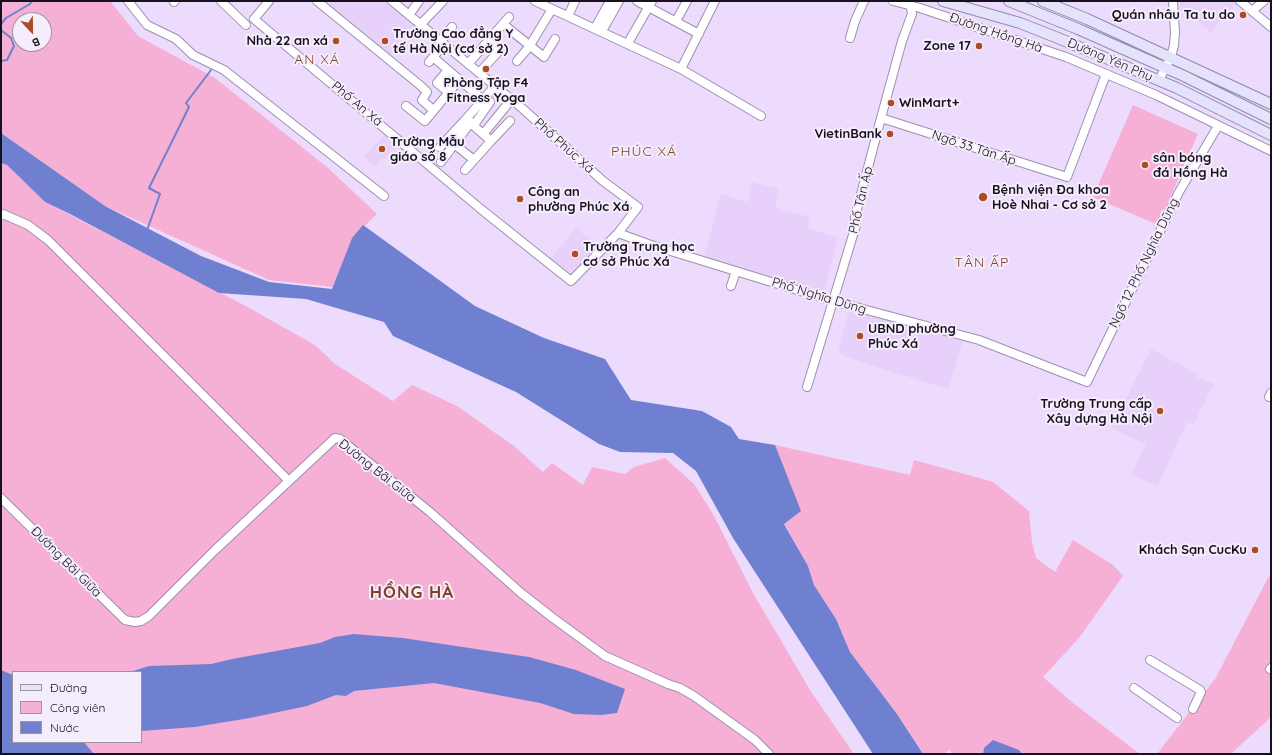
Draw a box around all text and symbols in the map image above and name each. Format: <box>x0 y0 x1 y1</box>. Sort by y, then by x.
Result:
place label: Quán nhâu Ta tu do <box>1112 7 1235 23</box>
street label: Đường Hồng Hà <box>947 10 1045 56</box>
marker: Quán nhâu Ta tu do <box>1238 10 1248 20</box>
north arrow <box>12 12 52 52</box>
place label: Trường Cao đẳng Y tế Hà Nội (cơ sở 2) <box>393 26 513 57</box>
place label: Nhà 22 an xá <box>247 33 328 49</box>
text: B <box>30 34 42 50</box>
street label: Đường Yên Phụ <box>1065 35 1155 85</box>
marker: Nhà 22 an xá <box>331 36 341 46</box>
marker: Trường Cao đẳng Y tế Hà Nội (cơ sở 2) <box>380 36 390 46</box>
place label: Zone 17 <box>923 38 971 54</box>
marker: Zone 17 <box>974 41 984 51</box>
district label: AN XÁ <box>294 52 340 68</box>
marker: Phòng Tập F4 Fitness Yoga <box>481 64 491 74</box>
place label: Phòng Tập F4 Fitness Yoga <box>443 75 529 106</box>
street label: Phố An Xá <box>328 78 386 130</box>
place label: WinMart+ <box>899 95 959 111</box>
marker: WinMart+ <box>886 98 896 108</box>
street label: Phố Phúc Xá <box>531 115 597 177</box>
place label: VietinBank <box>814 126 882 142</box>
street label: Ngõ 33 Tân Ấp <box>930 127 1018 169</box>
marker: VietinBank <box>885 129 895 139</box>
place label: Trường Mẫu giáo số 8 <box>390 134 465 165</box>
marker: Trường Mẫu giáo số 8 <box>377 144 387 154</box>
district label: PHÚC XÁ <box>611 144 677 160</box>
place label: sân bóng đá Hồng Hà <box>1153 150 1228 181</box>
marker: sân bóng đá Hồng Hà <box>1140 160 1150 170</box>
street label: Phố Tân Ấp <box>846 165 876 235</box>
place label: Bệnh viện Đa khoa Hoè Nhai - Cơ sở 2 <box>992 182 1109 213</box>
place label: Công an phường Phúc Xá <box>528 184 629 215</box>
marker: Bệnh viện Đa khoa Hoè Nhai - Cơ sở 2 <box>977 191 989 203</box>
marker: Công an phường Phúc Xá <box>515 194 525 204</box>
street label: Ngõ 12 Phố Nghĩa Dũng <box>1106 195 1182 331</box>
place label: Trường Trung học cơ sở Phúc Xá <box>583 239 694 270</box>
marker: Trường Trung học cơ sở Phúc Xá <box>570 249 580 259</box>
district label: TÂN ẤP <box>955 255 1009 271</box>
street label: Phố Nghĩa Dũng <box>770 274 868 318</box>
place label: UBND phường Phúc Xá <box>868 321 956 352</box>
marker: UBND phường Phúc Xá <box>855 331 865 341</box>
place label: Trường Trung cấp Xây dựng Hà Nội <box>1040 396 1152 427</box>
marker: Trường Trung cấp Xây dựng Hà Nội <box>1155 406 1165 416</box>
street label: Đường Bãi Giữa <box>335 436 419 506</box>
street label: Đường Bãi Giữa <box>27 523 105 601</box>
place label: Khách Sạn CucKu <box>1139 542 1247 558</box>
marker: Khách Sạn CucKu <box>1250 545 1260 555</box>
district label: HỒNG HÀ <box>370 583 454 603</box>
legend <box>12 671 142 743</box>
text: Đường <box>50 680 87 695</box>
text: Công viên <box>50 700 105 715</box>
text: Nước <box>50 720 79 735</box>

